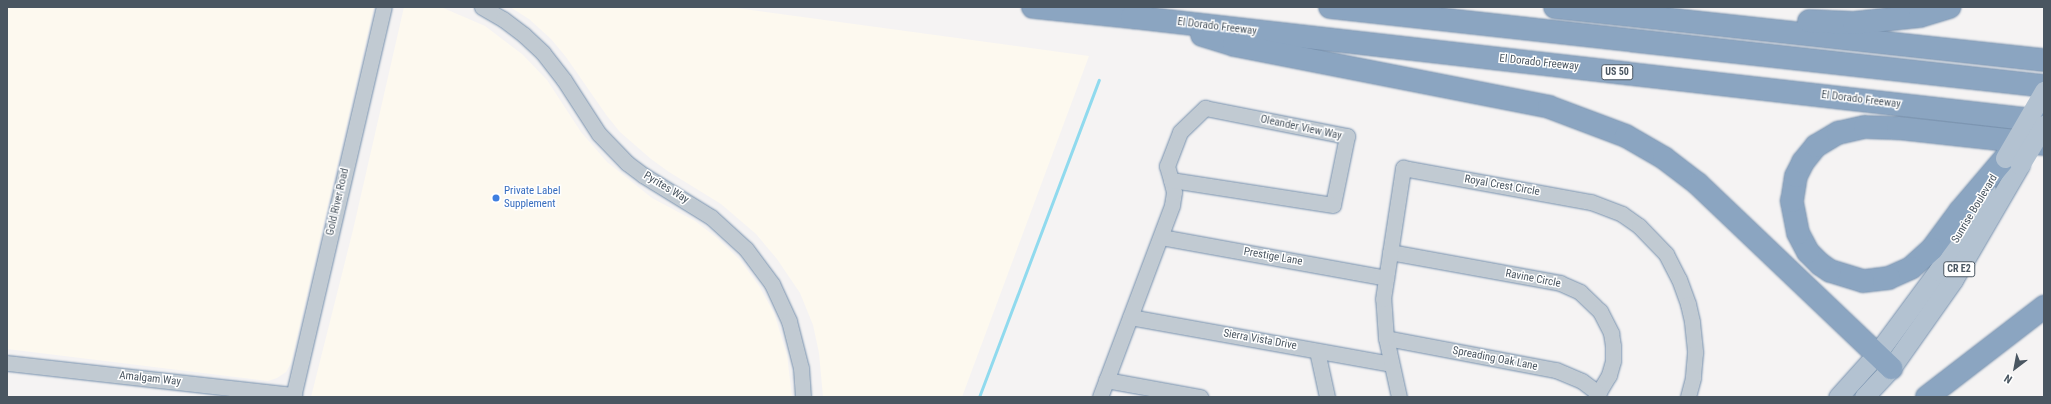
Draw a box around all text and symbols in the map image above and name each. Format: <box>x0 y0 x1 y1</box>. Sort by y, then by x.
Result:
street label: El Dorado Freeway <box>1177 16 1257 38</box>
street label: El Dorado Freeway <box>1499 52 1579 74</box>
road number: US 50 <box>1601 64 1633 80</box>
street label: El Dorado Freeway <box>1821 89 1901 111</box>
street label: Oleander View Way <box>1259 113 1343 143</box>
street label: Gold River Road <box>324 167 352 237</box>
street label: Pyrites Way <box>641 169 691 207</box>
street label: Sunrise Boulevard <box>1949 172 2001 246</box>
street label: Royal Crest Circle <box>1463 173 1541 199</box>
place label: Private Label Supplement <box>504 185 560 211</box>
marker: Private Label Supplement <box>491 193 501 203</box>
street label: Prestige Lane <box>1243 245 1303 269</box>
road number: CR E2 <box>1943 261 1975 277</box>
street label: Ravine Circle <box>1504 267 1562 291</box>
street label: Sierra Vista Drive <box>1222 327 1298 353</box>
street label: Spreading Oak Lane <box>1451 344 1539 374</box>
north arrow <box>1995 348 2035 388</box>
street label: Amalgam Way <box>119 369 181 389</box>
text: N <box>2002 371 2015 386</box>

